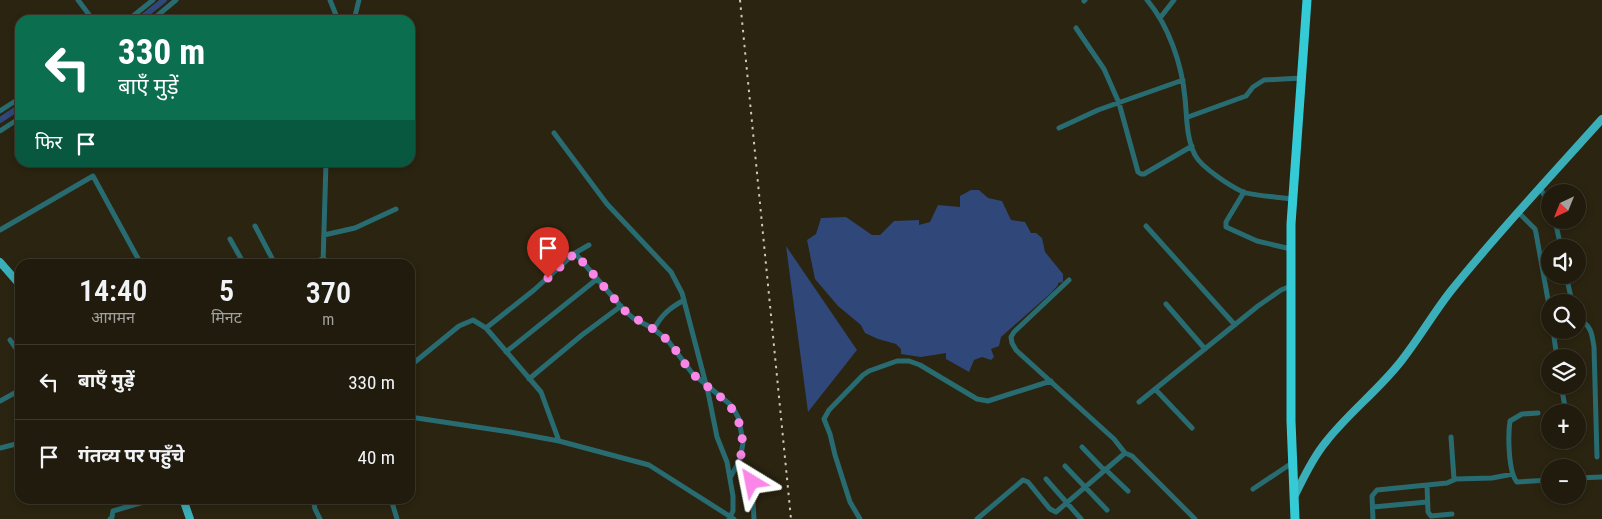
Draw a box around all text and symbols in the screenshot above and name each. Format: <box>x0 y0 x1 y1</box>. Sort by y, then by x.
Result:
text: 330 m <box>118 32 205 73</box>
icon: left <box>35 35 100 100</box>
text: बाएँ मुड़ें <box>118 74 178 99</box>
icon: arrive <box>72 130 100 158</box>
text: फिर <box>35 131 62 154</box>
north arrow <box>1541 184 1586 229</box>
map controls <box>1541 184 1586 504</box>
pin <box>527 227 569 278</box>
icon: arrive <box>534 234 562 262</box>
button: sound <box>1541 239 1586 284</box>
text: 14:40 <box>79 273 147 308</box>
text: 5 <box>219 273 234 308</box>
text: 370 <box>306 275 351 310</box>
button: search <box>1541 294 1586 339</box>
text: आगमन <box>91 308 135 327</box>
text: मिनट <box>211 308 242 327</box>
text: m <box>322 310 334 329</box>
button: layers <box>1541 349 1586 394</box>
icon: left <box>35 368 63 396</box>
text: बाएँ मुड़ें <box>78 369 134 392</box>
text: 330 m <box>348 371 395 394</box>
button: + <box>1541 404 1586 449</box>
icon: arrive <box>35 443 63 471</box>
text: गंतव्य पर पहुँचे <box>78 444 184 467</box>
text: 40 m <box>358 446 395 469</box>
position arrow <box>725 455 777 507</box>
button: − <box>1541 459 1586 504</box>

